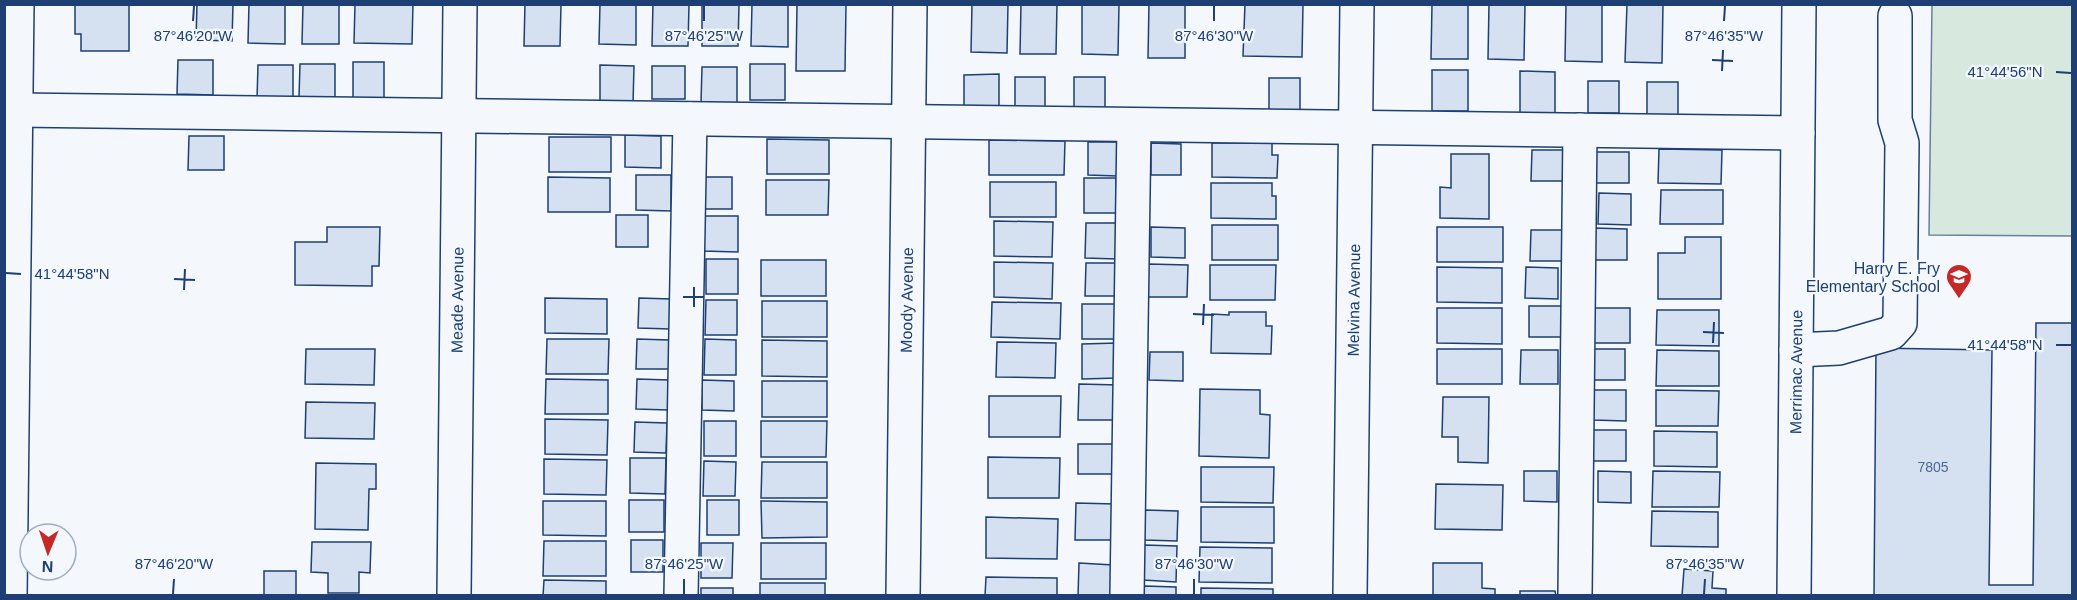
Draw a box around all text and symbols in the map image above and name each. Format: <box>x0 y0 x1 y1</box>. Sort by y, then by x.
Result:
text: 87°46'20"W <box>154 27 233 44</box>
text: 87°46'25"W <box>665 27 744 44</box>
text: 87°46'30"W <box>1175 27 1254 44</box>
text: 87°46'35"W <box>1685 27 1764 44</box>
text: 41°44'56"N <box>1967 63 2043 80</box>
street label: Melvina Avenue <box>1345 243 1363 356</box>
street label: Meade Avenue <box>448 247 467 353</box>
street label: Moody Avenue <box>898 247 916 353</box>
place label: Harry E. Fry Elementary School <box>1806 260 1940 295</box>
school or university icon: Harry E. Fry Elementary School <box>1944 262 1974 300</box>
text: 41°44'58"N <box>34 265 110 282</box>
street label: Merrimac Avenue <box>1787 310 1805 434</box>
text: 41°44'58"N <box>1967 336 2043 353</box>
house number: 7805 <box>1917 459 1949 475</box>
north arrow <box>18 522 78 582</box>
text: 87°46'20"W <box>135 555 214 572</box>
text: 87°46'25"W <box>645 555 724 572</box>
text: 87°46'30"W <box>1155 555 1234 572</box>
text: 87°46'35"W <box>1666 555 1745 572</box>
text: N <box>41 558 54 575</box>

